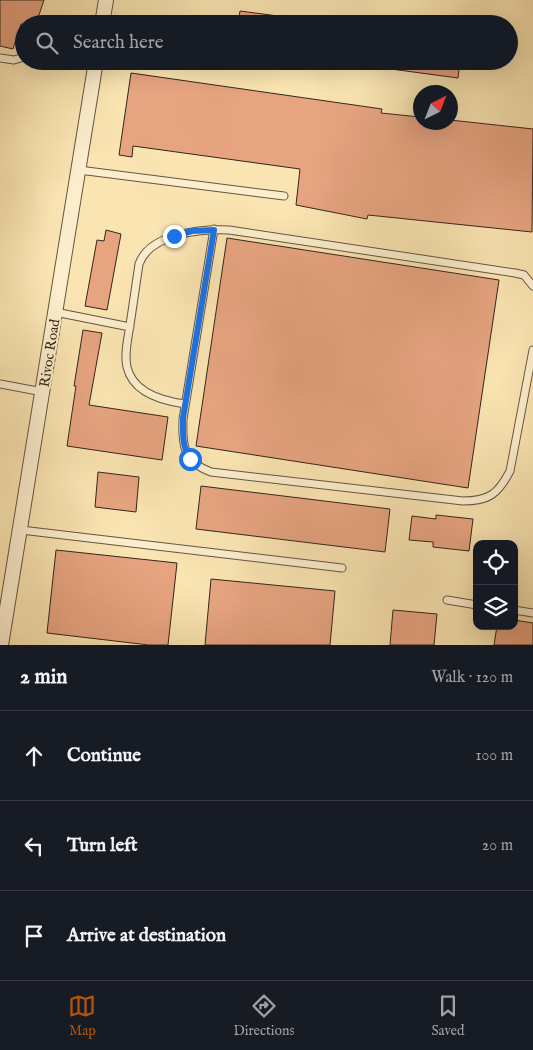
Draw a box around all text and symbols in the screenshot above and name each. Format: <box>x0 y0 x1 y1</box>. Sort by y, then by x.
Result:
search box <box>15 15 518 70</box>
icon: search <box>33 29 61 57</box>
text: Search here <box>73 31 164 55</box>
north arrow <box>413 85 458 130</box>
route end <box>163 225 186 248</box>
street label: Rivoc Road <box>36 317 64 388</box>
route start <box>179 448 202 471</box>
map controls <box>473 540 518 630</box>
button: locate <box>473 540 518 585</box>
button: layers <box>473 585 518 630</box>
text: 2 min <box>20 664 67 691</box>
text: Walk · 120 m <box>431 668 513 688</box>
icon: ahead <box>20 742 48 770</box>
text: Continue <box>67 744 141 768</box>
text: 100 m <box>476 746 513 766</box>
icon: left <box>20 832 48 860</box>
text: Turn left <box>67 834 138 858</box>
text: 20 m <box>482 836 513 856</box>
icon: arrive <box>20 922 48 950</box>
text: Arrive at destination <box>67 924 226 948</box>
tab: Map <box>68 992 96 1040</box>
tab: Directions <box>233 992 294 1040</box>
tab: Saved <box>431 992 464 1040</box>

